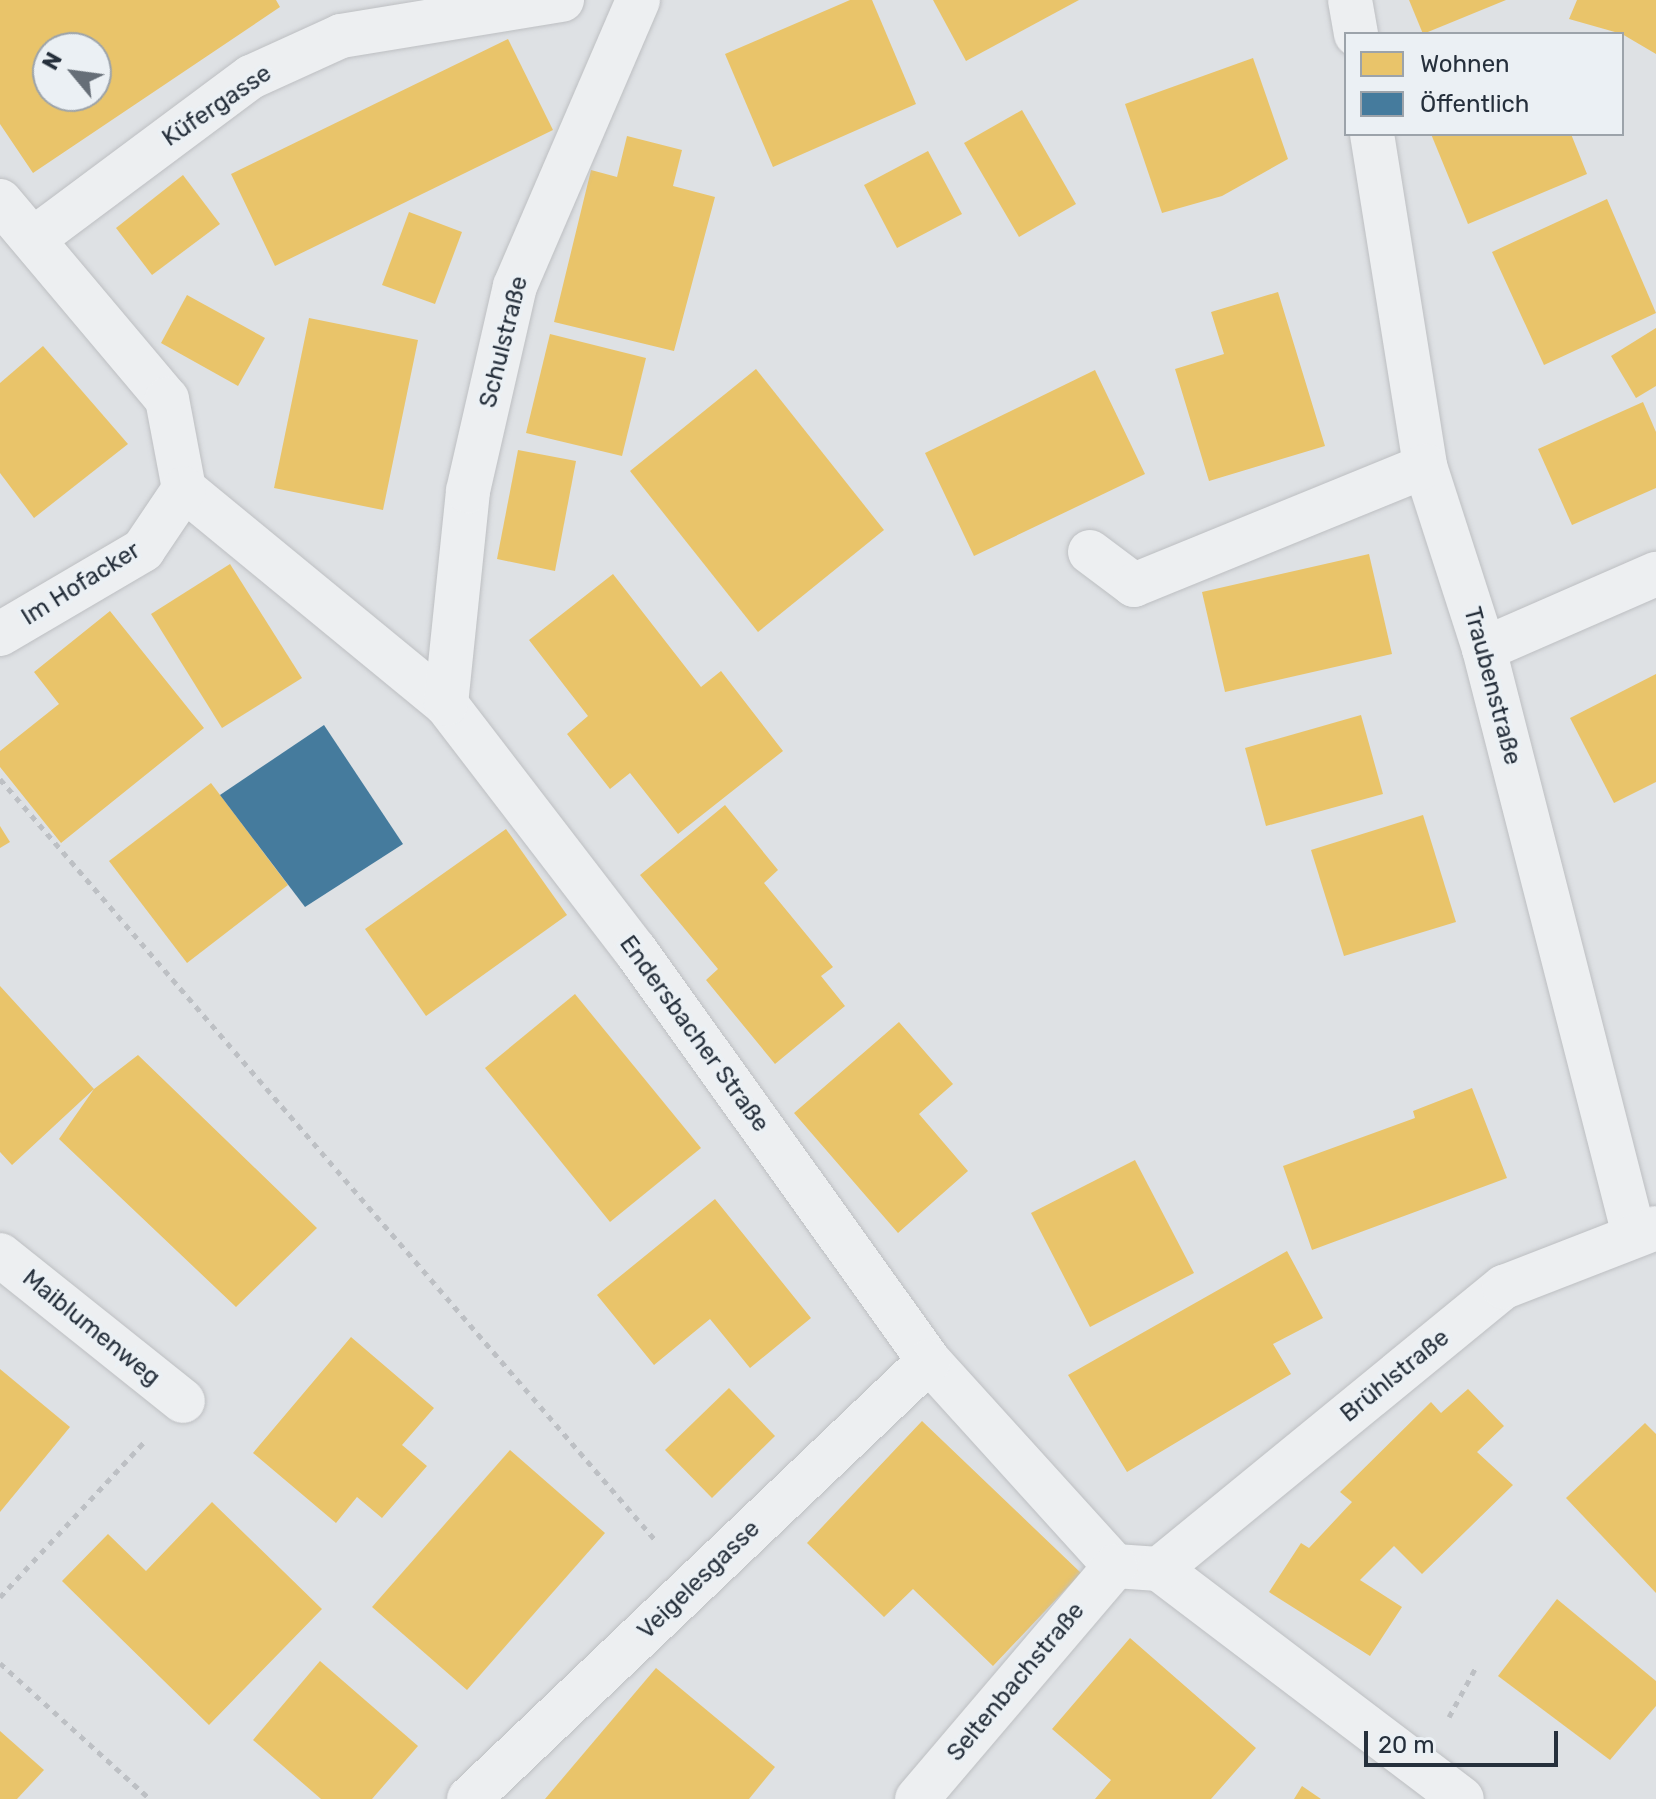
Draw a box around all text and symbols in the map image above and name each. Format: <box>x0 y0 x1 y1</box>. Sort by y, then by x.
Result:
north arrow <box>32 32 112 112</box>
legend <box>1344 32 1624 136</box>
text: N <box>37 48 68 75</box>
text: Wohnen <box>1420 50 1510 78</box>
street label: Küfergasse <box>157 59 277 153</box>
text: Öffentlich <box>1420 90 1529 118</box>
street label: Schulstraße <box>474 273 534 411</box>
street label: Im Hofacker <box>16 536 146 632</box>
street label: Traubenstraße <box>1457 604 1527 768</box>
street label: Endersbacher Straße <box>613 930 775 1138</box>
street label: Maiblumenweg <box>16 1264 166 1392</box>
street label: Brühlstraße <box>1335 1323 1455 1429</box>
street label: Veigelesgasse <box>632 1515 766 1645</box>
street label: Seltenbachstraße <box>941 1597 1091 1767</box>
scale bar <box>1368 1715 1562 1765</box>
text: 20 m <box>1378 1731 1435 1759</box>

